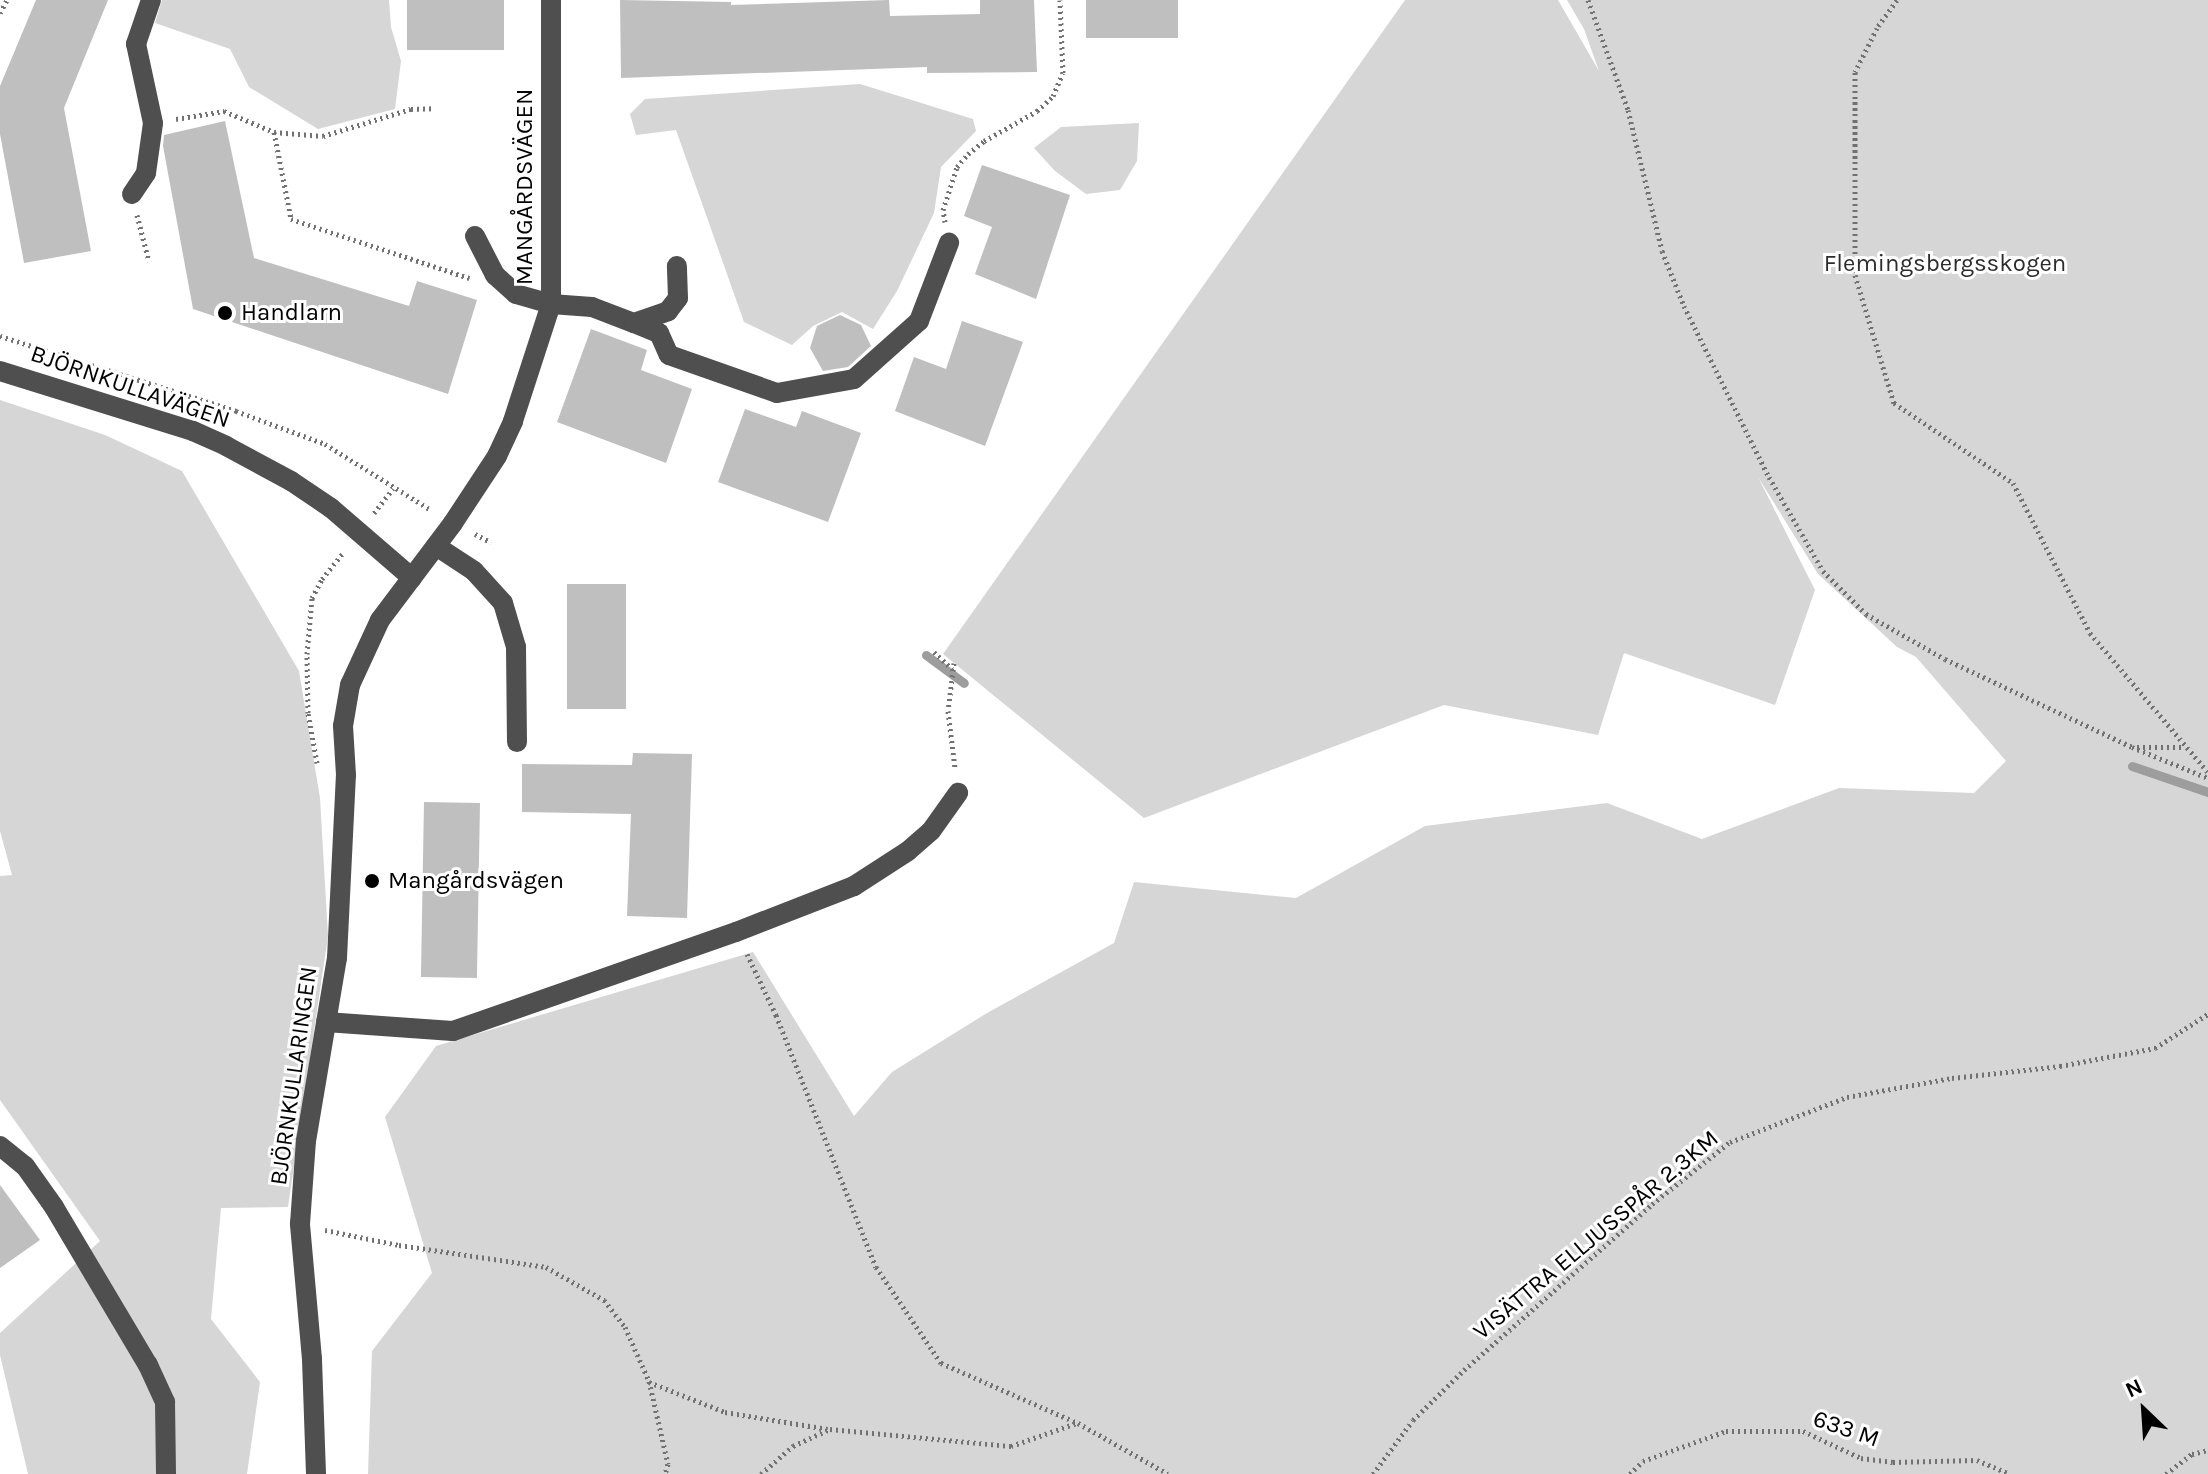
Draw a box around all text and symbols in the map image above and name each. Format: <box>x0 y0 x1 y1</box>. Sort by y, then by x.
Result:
street label: MANGÅRDSVÄGEN <box>511 89 539 285</box>
park label: Flemingsbergsskogen <box>1824 250 2066 278</box>
place label: Handlarn <box>241 299 342 327</box>
marker: Handlarn <box>216 304 234 322</box>
street label: BJÖRNKULLAVÄGEN <box>27 339 233 435</box>
place label: Mangårdsvägen <box>388 867 564 895</box>
marker: Mangårdsvägen <box>363 872 381 890</box>
street label: BJÖRNKULLARINGEN <box>264 965 324 1187</box>
street label: VISÄTTRA ELLJUSSPÅR 2,3KM <box>1468 1124 1724 1346</box>
north arrow <box>2104 1370 2184 1450</box>
text: N <box>2121 1373 2147 1403</box>
street label: 633 M <box>1809 1404 1883 1454</box>

